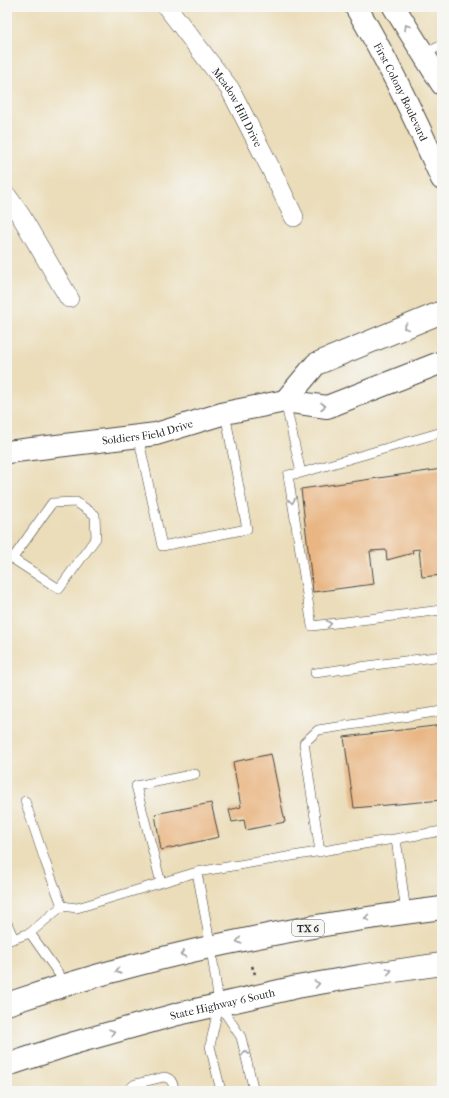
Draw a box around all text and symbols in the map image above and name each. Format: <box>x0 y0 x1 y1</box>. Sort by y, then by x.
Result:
one-way arrow <box>404 24 412 31</box>
street label: First Colony Boulevard <box>371 41 431 144</box>
street label: Meadow Hill Drive <box>209 65 265 150</box>
one-way arrow <box>402 322 410 330</box>
one-way arrow <box>321 402 327 410</box>
street label: Soldiers Field Drive <box>101 417 195 447</box>
one-way arrow <box>287 497 296 504</box>
one-way arrow <box>326 620 332 629</box>
one-way arrow <box>364 914 370 922</box>
road number: TX 6 <box>292 920 324 936</box>
one-way arrow <box>236 937 242 945</box>
one-way arrow <box>180 949 186 957</box>
one-way arrow <box>115 966 122 975</box>
one-way arrow <box>386 968 392 976</box>
one-way arrow <box>314 980 320 988</box>
street label: State Highway 6 South <box>169 986 277 1023</box>
one-way arrow <box>108 1029 115 1037</box>
one-way arrow <box>241 1050 249 1056</box>

